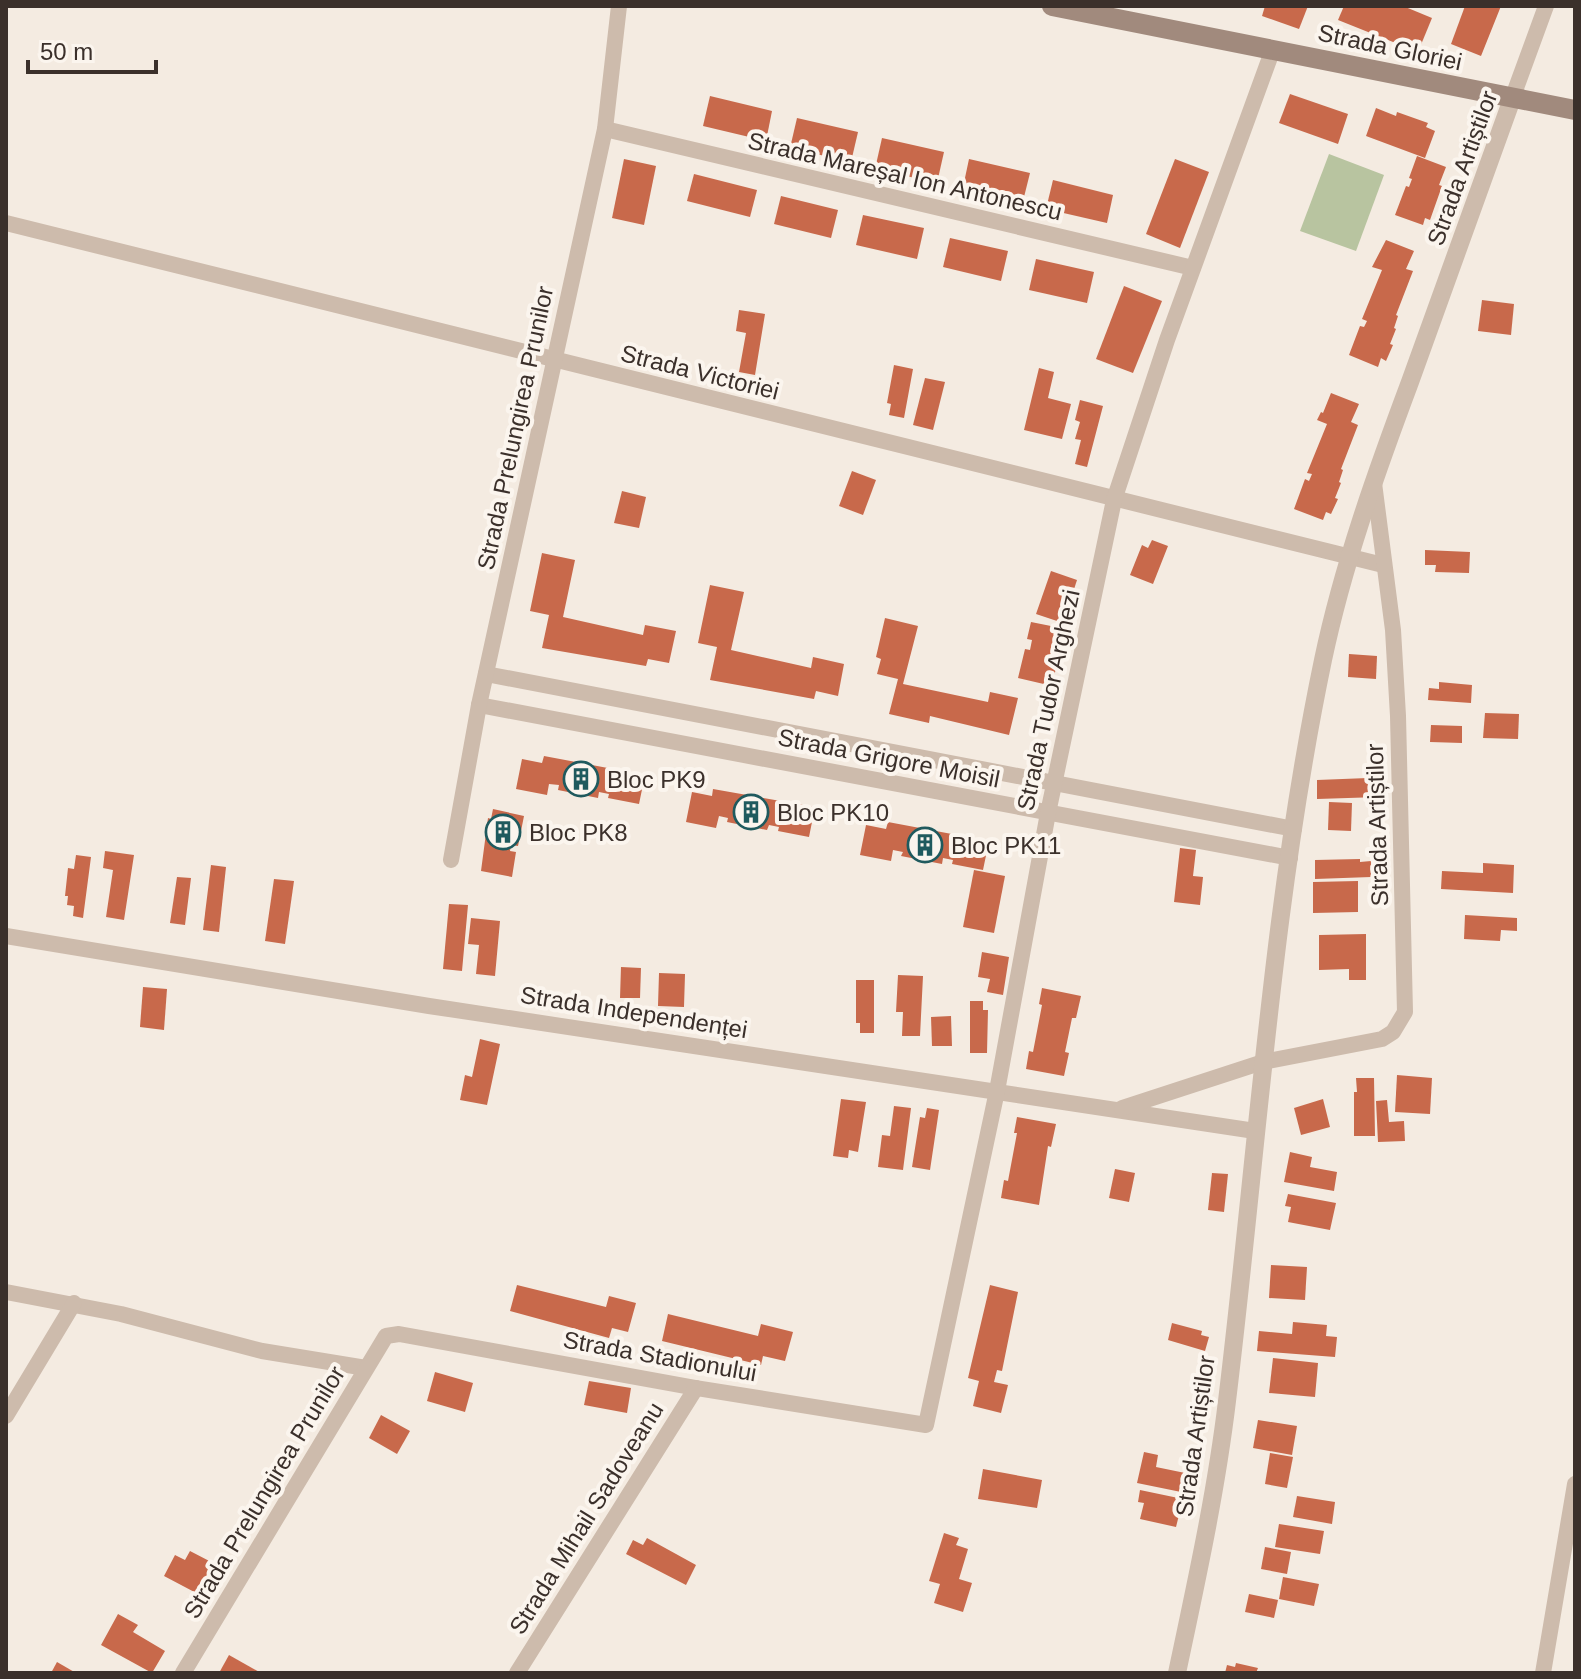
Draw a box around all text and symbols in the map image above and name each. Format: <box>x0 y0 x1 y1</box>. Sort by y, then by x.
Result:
street label: Strada Gloriei <box>1315 19 1465 75</box>
scale bar <box>28 24 156 74</box>
text: 50 m <box>40 38 93 65</box>
street label: Strada Artiștilor <box>1421 87 1503 249</box>
street label: Strada Mareșal Ion Antonescu <box>745 127 1065 225</box>
street label: Strada Prelungirea Prunilor <box>472 284 558 572</box>
street label: Strada Victoriei <box>618 339 782 405</box>
street label: Strada Tudor Arghezi <box>1011 587 1085 813</box>
street label: Strada Grigore Moisil <box>776 723 1002 793</box>
street label: Strada Artiștilor <box>1361 743 1393 907</box>
building icon: Bloc PK9 <box>562 760 600 798</box>
place label: Bloc PK9 <box>607 766 706 793</box>
building icon: Bloc PK10 <box>732 793 770 831</box>
place label: Bloc PK10 <box>777 799 889 826</box>
building icon: Bloc PK8 <box>484 813 522 851</box>
place label: Bloc PK8 <box>529 819 628 846</box>
building icon: Bloc PK11 <box>906 826 944 864</box>
place label: Bloc PK11 <box>951 832 1061 859</box>
street label: Strada Independenței <box>519 981 749 1043</box>
street label: Strada Stadionului <box>561 1326 759 1386</box>
street label: Strada Artiștilor <box>1170 1354 1220 1518</box>
street label: Strada Prelungirea Prunilor <box>178 1361 350 1623</box>
street label: Strada Mihail Sadoveanu <box>503 1397 669 1639</box>

